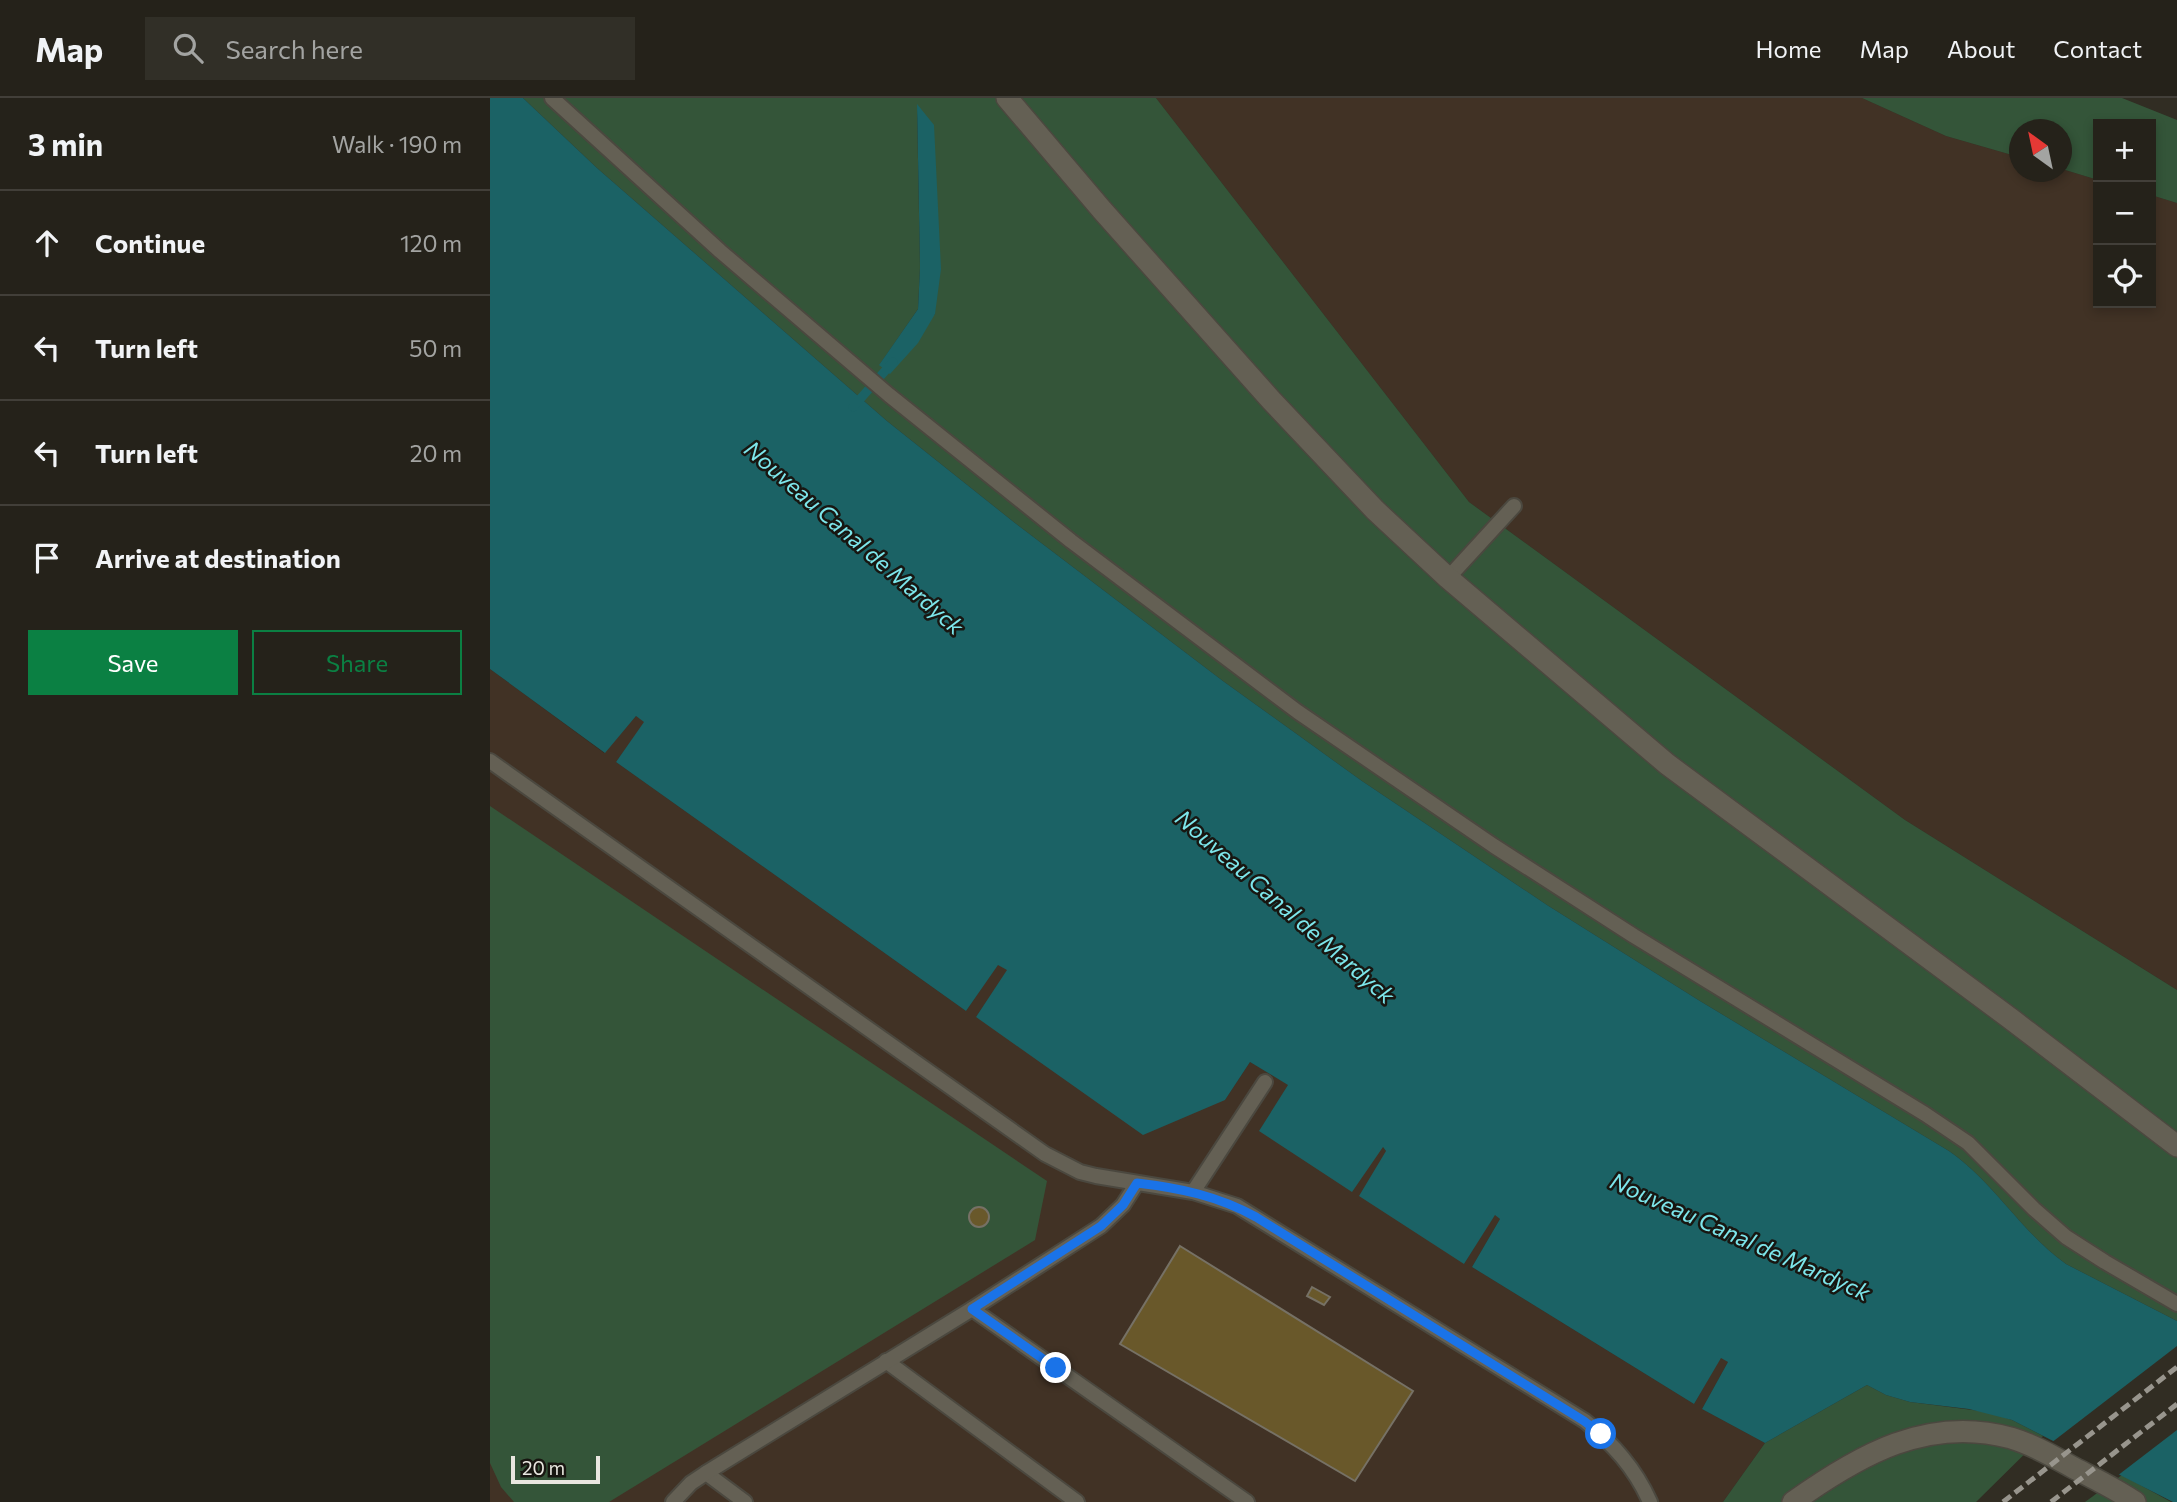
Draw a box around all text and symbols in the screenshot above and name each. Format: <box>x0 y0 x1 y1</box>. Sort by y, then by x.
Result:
search box <box>145 17 635 80</box>
text: Map <box>35 28 103 69</box>
icon: search <box>169 29 207 67</box>
text: Search here <box>225 33 363 64</box>
text: Home <box>1756 34 1822 63</box>
text: Map <box>1860 34 1909 63</box>
text: About <box>1947 34 2015 63</box>
text: Contact <box>2053 34 2142 63</box>
north arrow <box>2009 119 2072 182</box>
map controls <box>2093 119 2156 308</box>
button: + <box>2093 119 2156 182</box>
text: 3 min <box>28 125 103 162</box>
text: Walk · 190 m <box>332 130 462 158</box>
button: − <box>2093 182 2156 245</box>
icon: ahead <box>28 224 66 262</box>
text: Continue <box>95 227 205 258</box>
text: 120 m <box>400 229 462 257</box>
button: locate <box>2093 245 2156 308</box>
icon: left <box>28 329 66 367</box>
text: Turn left <box>95 332 198 363</box>
text: 50 m <box>409 334 462 362</box>
icon: left <box>28 434 66 472</box>
water label: Nouveau Canal de Mardyck <box>739 434 970 640</box>
text: Turn left <box>95 437 198 468</box>
text: 20 m <box>410 439 462 467</box>
icon: arrive <box>28 539 66 577</box>
text: Arrive at destination <box>95 542 341 573</box>
button: Save <box>28 630 238 695</box>
button: Share <box>252 630 462 695</box>
water label: Nouveau Canal de Mardyck <box>1170 803 1401 1009</box>
water label: Nouveau Canal de Mardyck <box>1606 1166 1875 1306</box>
route end <box>1040 1352 1071 1383</box>
route start <box>1585 1418 1616 1449</box>
scale bar <box>511 1453 600 1485</box>
text: 20 m <box>522 1456 565 1479</box>

